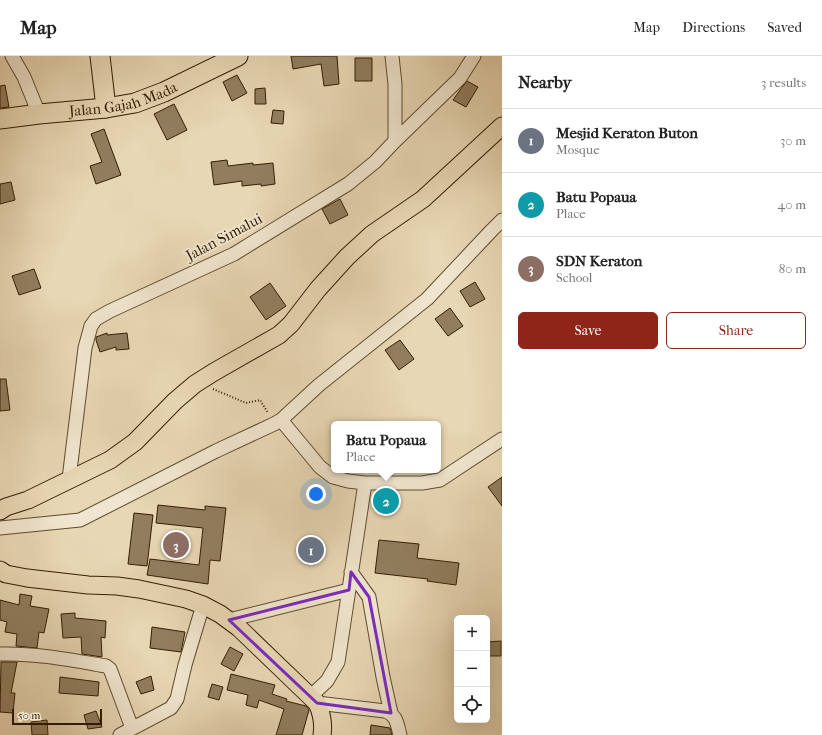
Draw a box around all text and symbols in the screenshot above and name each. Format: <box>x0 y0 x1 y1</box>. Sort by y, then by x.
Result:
text: Map <box>20 17 56 39</box>
text: Map <box>633 19 660 36</box>
text: Directions <box>682 19 745 36</box>
text: Saved <box>767 19 802 36</box>
text: Nearby <box>518 72 572 92</box>
text: 3 results <box>761 75 806 90</box>
street label: Jalan Gajah Mada <box>67 78 181 120</box>
text: Mesjid Keraton Buton <box>556 124 698 142</box>
text: 1 <box>529 133 533 148</box>
text: 30 m <box>780 133 806 148</box>
text: Mosque <box>556 142 600 157</box>
text: Batu Popaua <box>556 188 637 206</box>
text: 2 <box>528 197 534 212</box>
text: 40 m <box>778 197 806 212</box>
text: Place <box>556 206 586 221</box>
street label: Jalan Simalui <box>182 209 266 265</box>
text: SDN Keraton <box>556 252 643 270</box>
text: 3 <box>528 261 534 276</box>
text: 80 m <box>779 261 806 276</box>
text: School <box>556 270 592 285</box>
button: Save <box>518 312 658 349</box>
button: Share <box>666 312 806 349</box>
popup <box>331 421 441 473</box>
text: Batu Popaua <box>346 431 426 449</box>
text: Place <box>346 449 375 464</box>
your location <box>306 484 326 504</box>
pin: 2 <box>373 486 399 516</box>
pin: 3 <box>163 530 189 560</box>
pin: 1 <box>298 535 324 565</box>
map controls <box>454 615 490 723</box>
button: + <box>454 615 490 651</box>
button: − <box>454 651 490 687</box>
button: locate <box>454 687 490 723</box>
scale bar <box>12 707 102 726</box>
text: 50 m <box>18 709 40 722</box>

